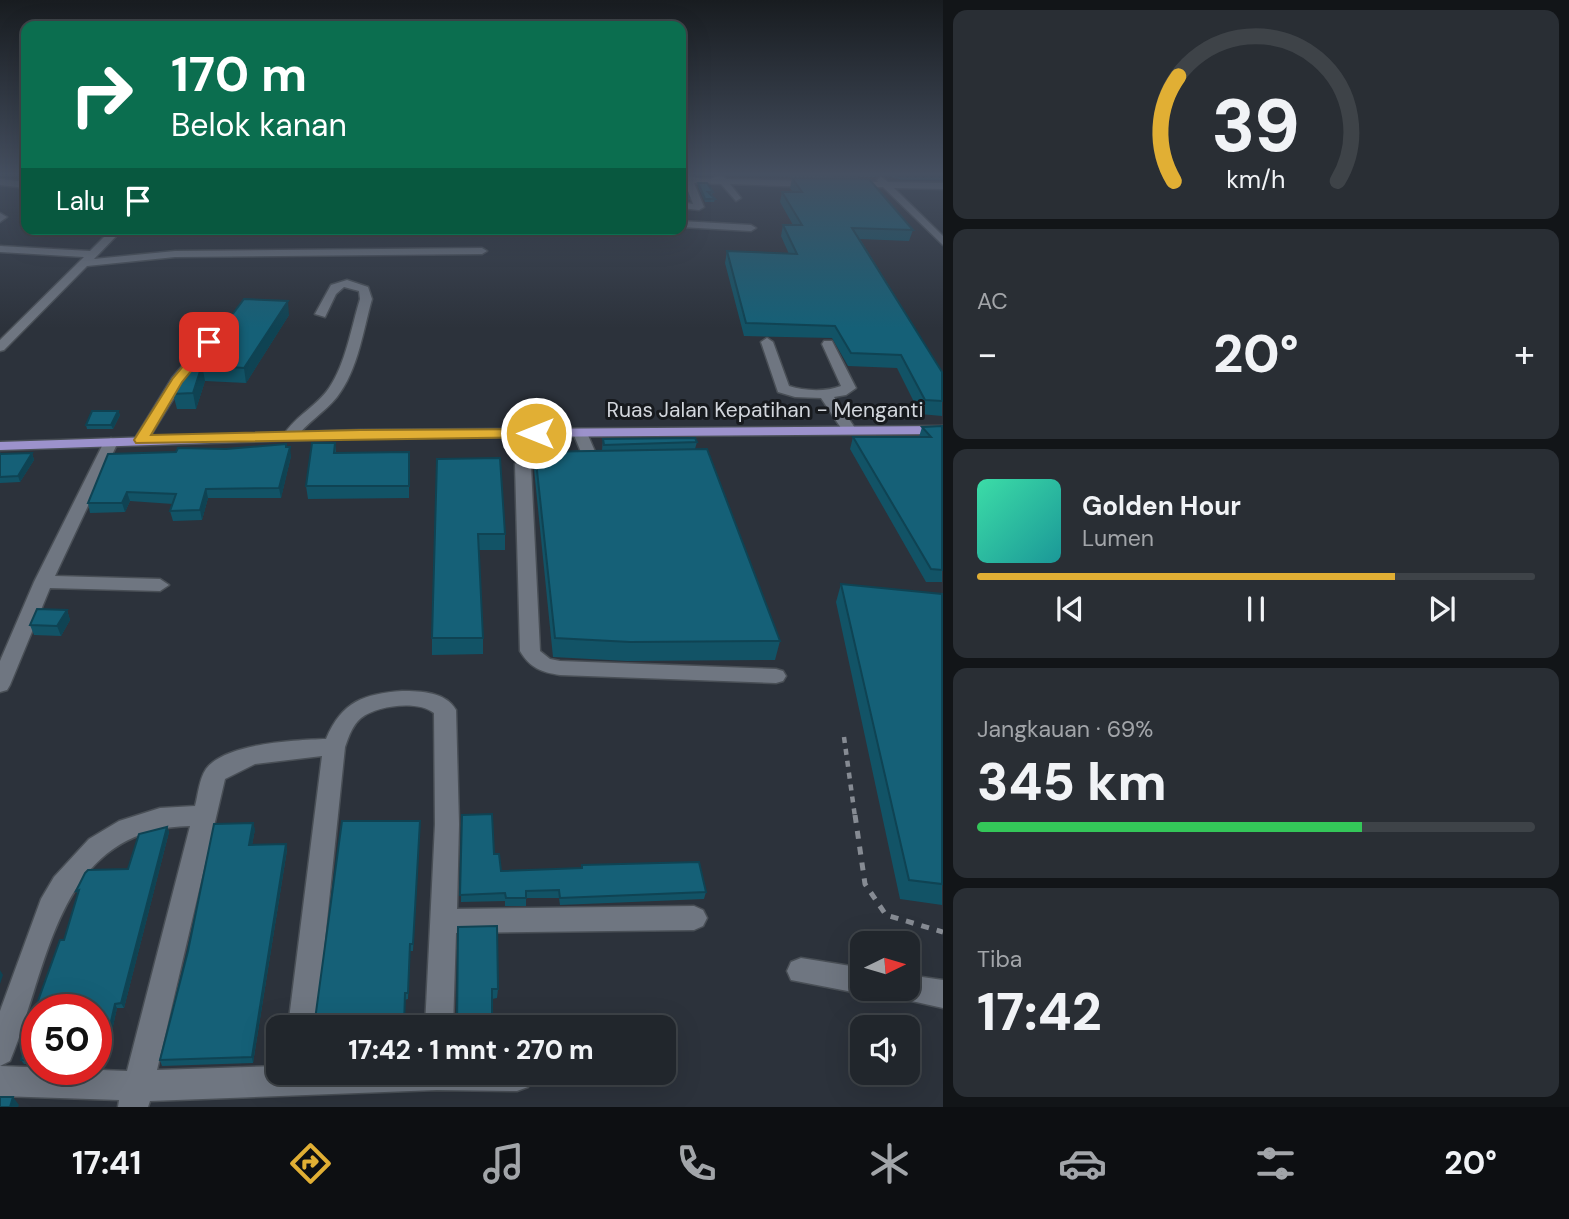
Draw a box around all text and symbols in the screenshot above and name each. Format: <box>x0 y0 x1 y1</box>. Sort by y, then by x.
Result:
text: 170 m <box>171 42 307 106</box>
icon: right <box>56 49 147 140</box>
text: 39 <box>1212 79 1300 174</box>
text: Belok kanan <box>171 104 347 146</box>
text: km/h <box>1226 163 1286 196</box>
icon: arrive <box>119 182 157 220</box>
text: Lalu <box>56 184 105 218</box>
text: AC <box>977 286 1008 316</box>
pin <box>179 312 239 372</box>
text: 20° <box>1213 320 1299 388</box>
icon: arrive <box>190 323 228 361</box>
text: − <box>977 329 998 379</box>
text: + <box>1514 329 1535 379</box>
position arrow <box>499 396 573 470</box>
street label: Ruas Jalan Kepatihan - Menganti <box>607 396 924 424</box>
text: Golden Hour <box>1082 489 1241 523</box>
text: Lumen <box>1082 523 1154 553</box>
icon: previous <box>1051 590 1089 628</box>
icon: pause <box>1237 590 1275 628</box>
icon: next <box>1423 590 1461 628</box>
text: Jangkauan · 69% <box>977 714 1153 744</box>
text: 345 km <box>977 748 1167 816</box>
north arrow <box>850 931 920 1001</box>
map controls <box>850 931 920 1085</box>
text: Tiba <box>977 944 1022 974</box>
text: 17:42 <box>977 978 1102 1046</box>
speed limit sign: 50 <box>21 994 112 1085</box>
button: sound <box>850 1015 920 1085</box>
text: 17:42 · 1 mnt · 270 m <box>348 1033 594 1067</box>
icon: directions <box>286 1139 335 1188</box>
icon: music <box>479 1139 528 1188</box>
icon: phone <box>672 1139 721 1188</box>
icon: climate <box>865 1139 914 1188</box>
icon: car <box>1058 1139 1107 1188</box>
icon: filters <box>1251 1139 1300 1188</box>
text: 17:41 <box>72 1142 141 1184</box>
text: 20° <box>1444 1142 1497 1184</box>

